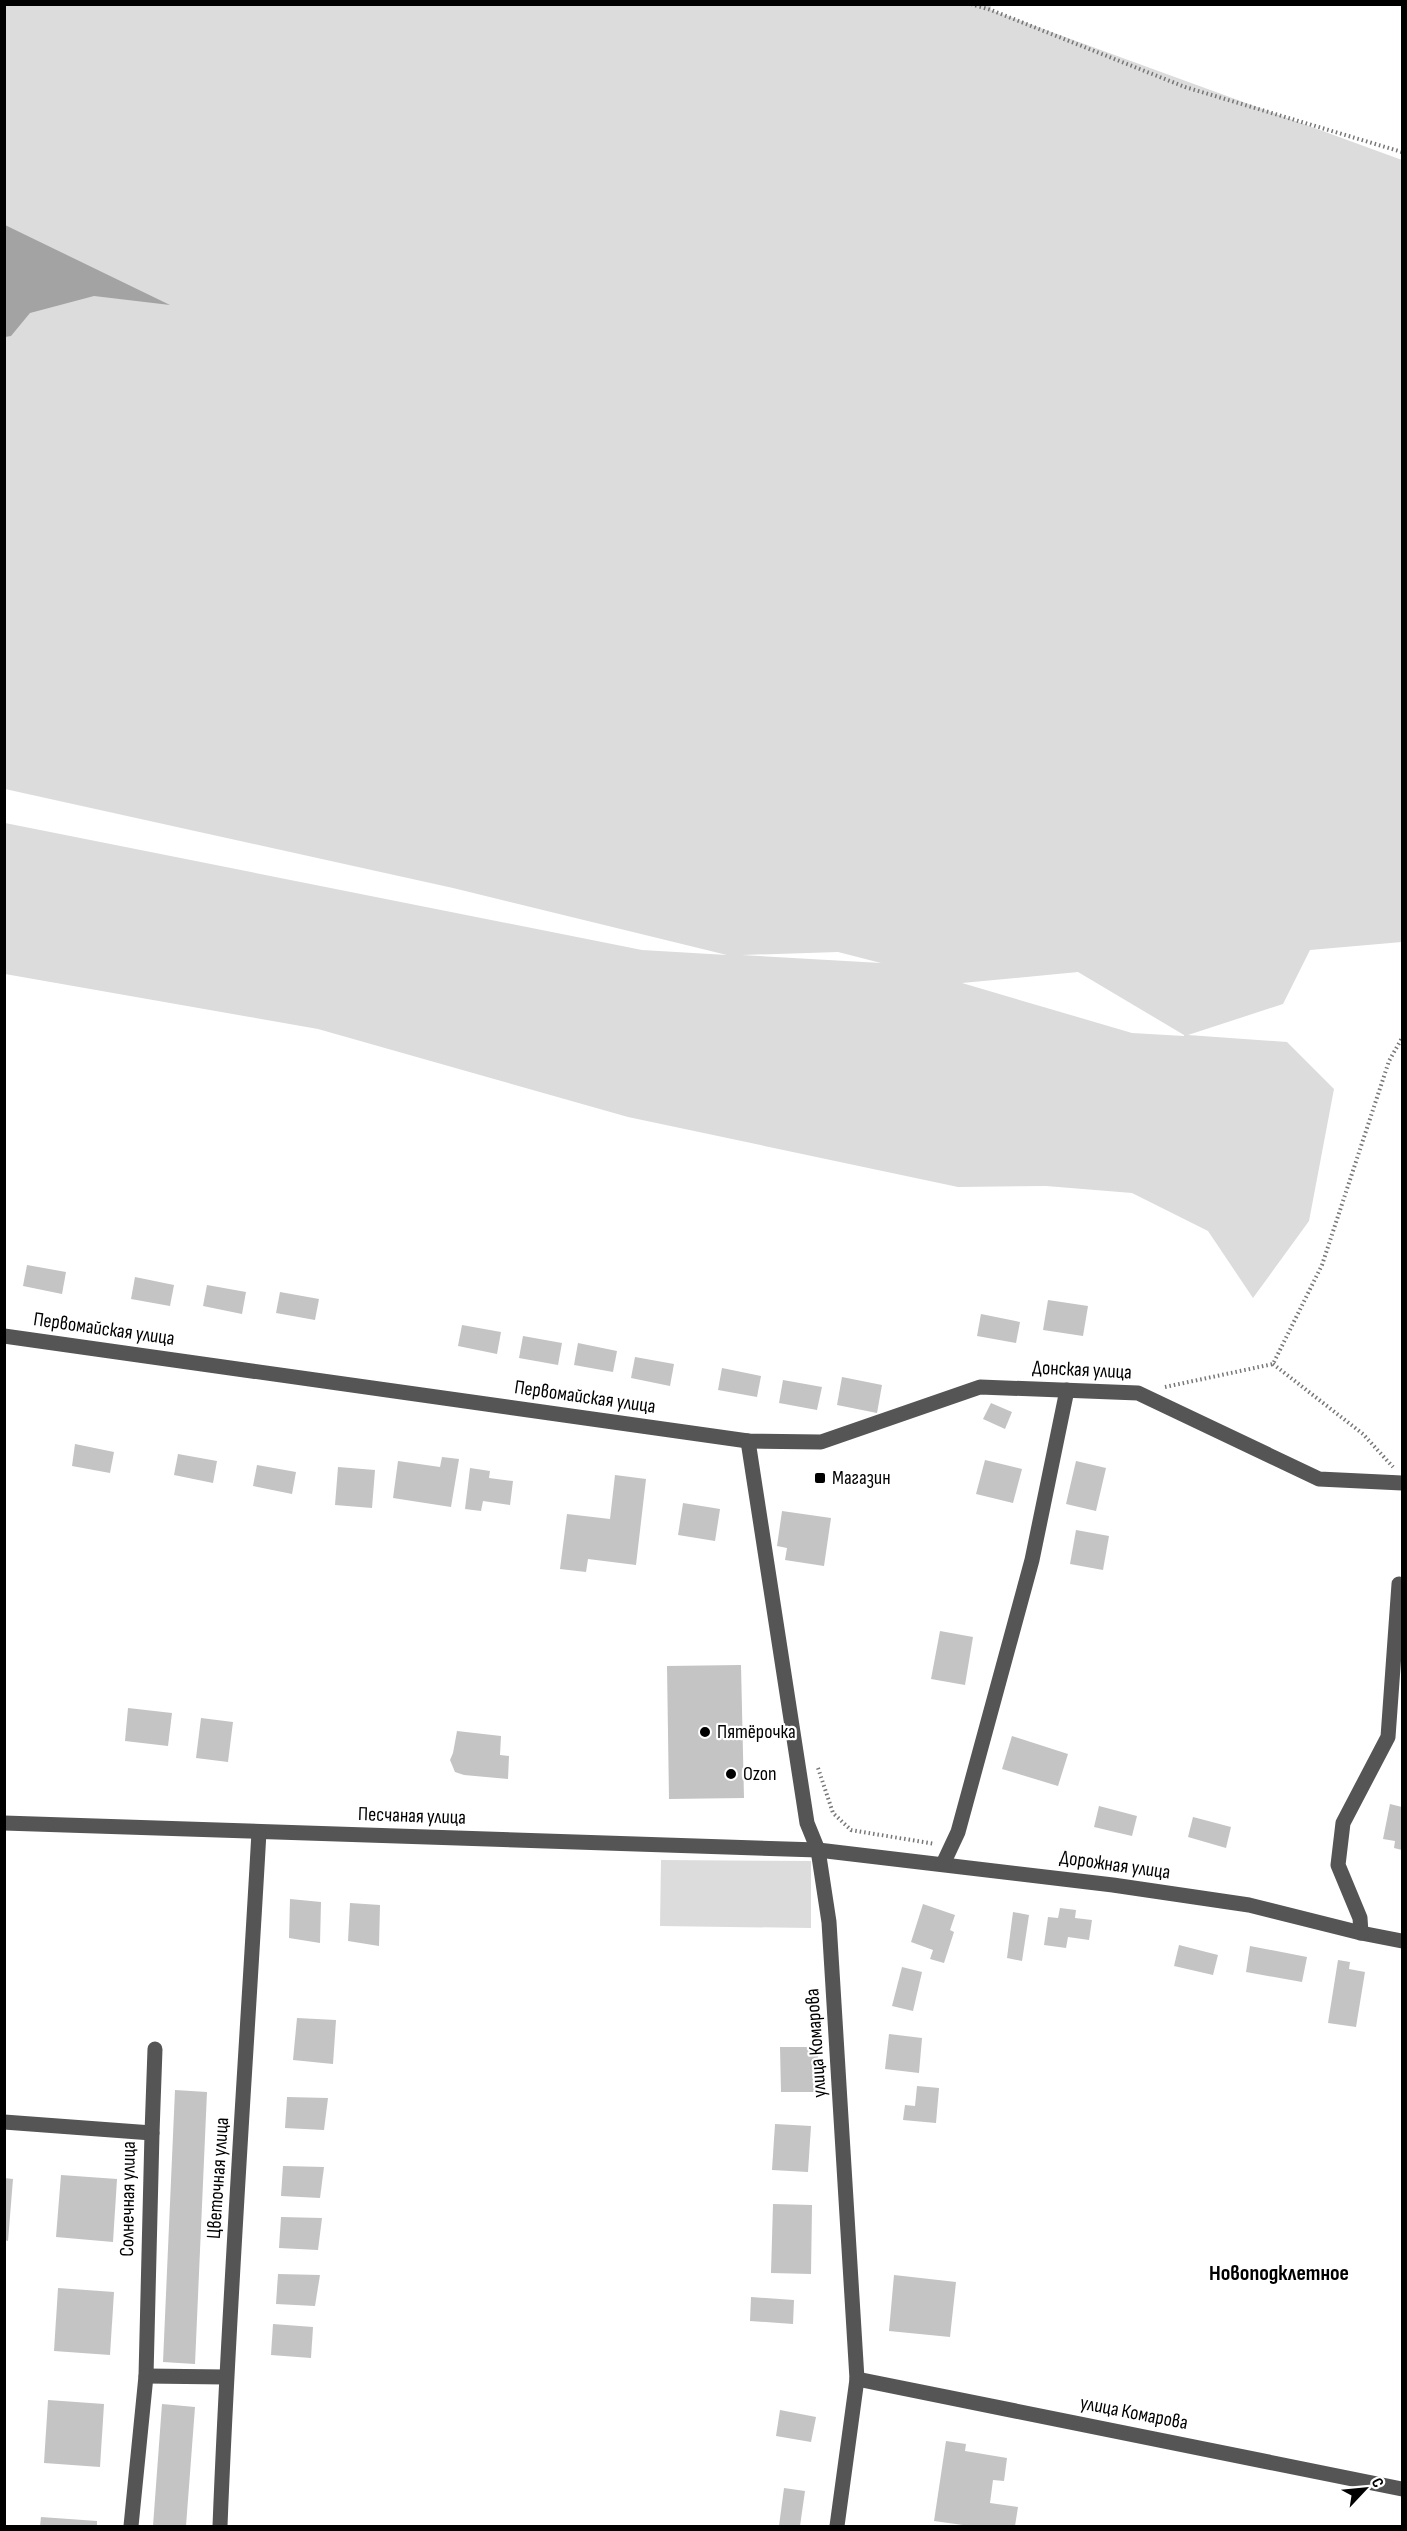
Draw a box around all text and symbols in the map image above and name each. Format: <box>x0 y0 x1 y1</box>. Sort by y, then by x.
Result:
street label: Первомайская улица <box>32 1307 176 1351</box>
street label: Донская улица <box>1032 1355 1132 1385</box>
street label: Первомайская улица <box>513 1375 657 1419</box>
place label: Магазин <box>832 1466 891 1490</box>
marker: Магазин <box>813 1471 827 1485</box>
place label: Пятёрочка <box>717 1720 796 1744</box>
marker: Пятёрочка <box>698 1725 712 1739</box>
place label: Ozon <box>743 1762 777 1786</box>
marker: Ozon <box>724 1767 738 1781</box>
street label: Песчаная улица <box>358 1802 466 1830</box>
street label: Дорожная улица <box>1058 1845 1172 1885</box>
street label: улица Комарова <box>800 1988 832 2098</box>
street label: Цветочная улица <box>202 2116 234 2240</box>
street label: Солнечная улица <box>115 2141 141 2257</box>
district label: Новоподклетное <box>1209 2260 1349 2287</box>
street label: улица Комарова <box>1078 2391 1190 2435</box>
north arrow <box>1335 2459 1395 2519</box>
text: С <box>1367 2475 1387 2491</box>

